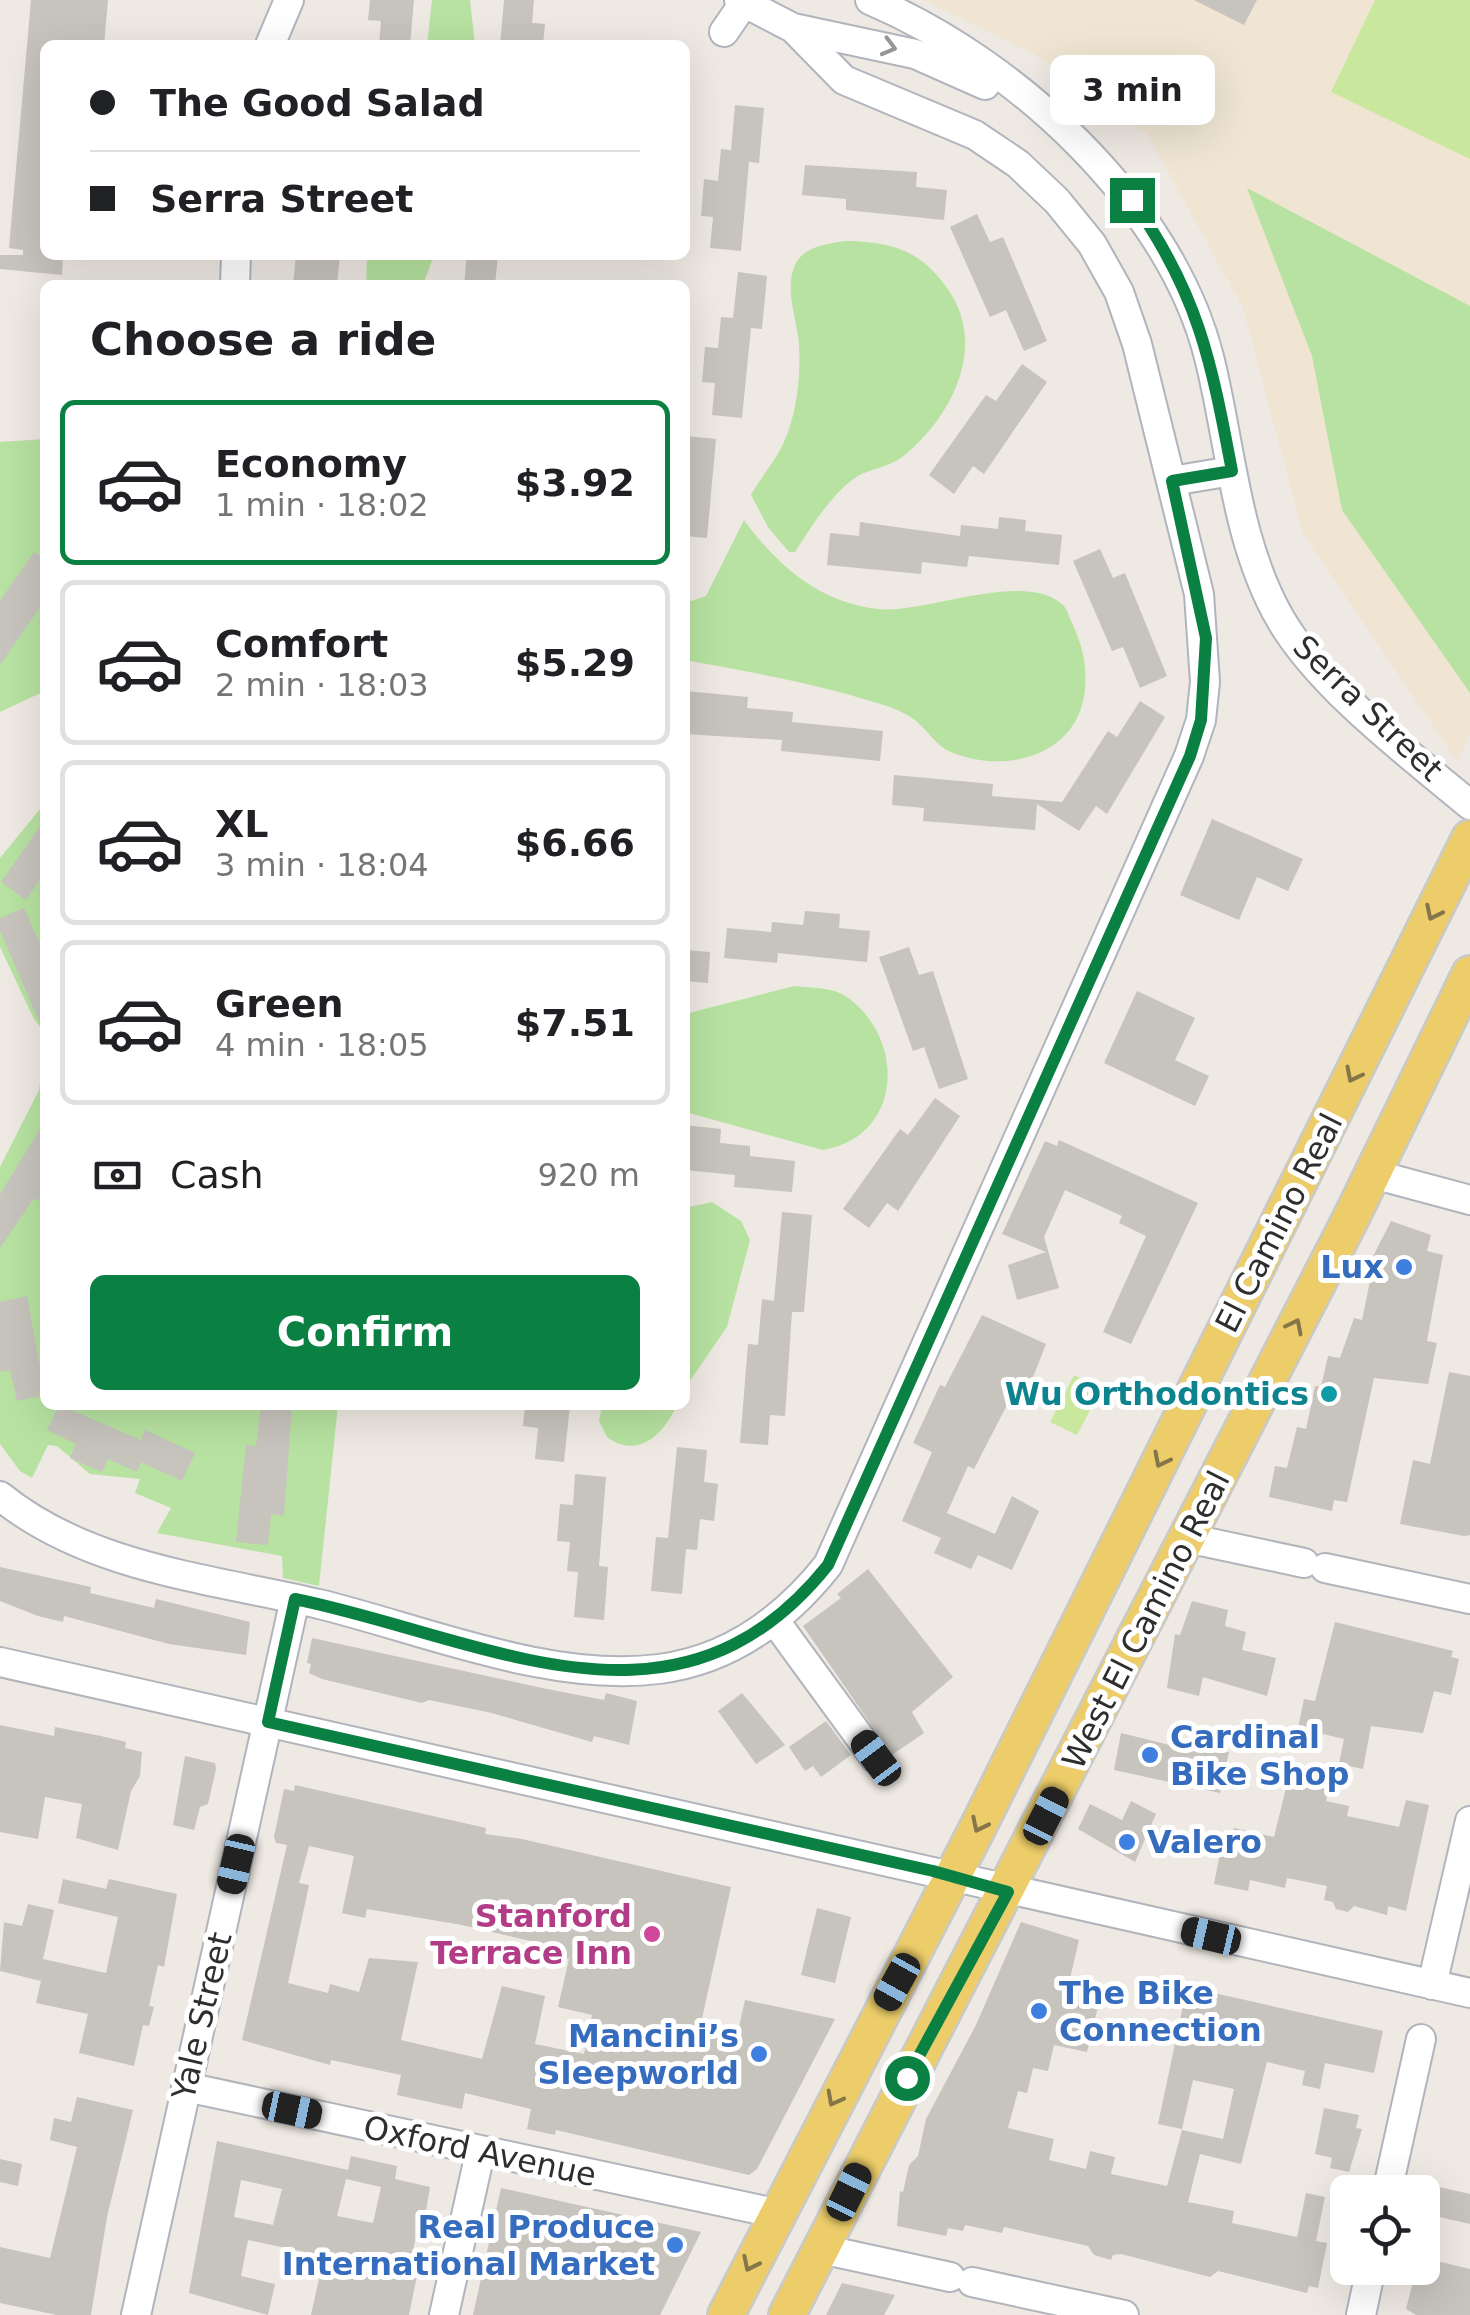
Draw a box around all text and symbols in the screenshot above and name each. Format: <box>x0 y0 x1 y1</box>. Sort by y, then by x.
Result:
one-way arrow <box>879 35 896 56</box>
callout: 3 min <box>1050 55 1214 125</box>
text: 3 min <box>1082 71 1183 109</box>
text: The Good Salad <box>150 81 485 125</box>
text: Serra Street <box>150 177 413 221</box>
route end <box>1110 178 1155 223</box>
text: Choose a ride <box>90 313 436 366</box>
icon: car <box>95 438 185 528</box>
text: Economy <box>215 442 407 486</box>
text: $3.92 <box>515 461 635 505</box>
text: 1 min · 18:02 <box>215 486 429 524</box>
icon: car <box>95 618 185 708</box>
text: Comfort <box>215 622 388 666</box>
street label: Serra Street <box>1285 627 1451 789</box>
text: $5.29 <box>515 641 635 685</box>
text: 2 min · 18:03 <box>215 666 429 704</box>
icon: car <box>95 798 185 888</box>
text: XL <box>215 802 269 846</box>
text: $6.66 <box>515 821 635 865</box>
text: 3 min · 18:04 <box>215 846 429 884</box>
one-way arrow <box>1425 903 1445 921</box>
icon: car <box>95 978 185 1068</box>
text: Green <box>215 982 344 1026</box>
text: $7.51 <box>515 1001 635 1045</box>
text: 4 min · 18:05 <box>215 1026 429 1064</box>
one-way arrow <box>1346 1065 1365 1083</box>
street label: El Camino Real <box>1208 1107 1350 1339</box>
icon: cash <box>90 1148 145 1203</box>
text: Cash <box>170 1153 264 1197</box>
text: 920 m <box>538 1156 640 1194</box>
place label: Lux <box>1320 1248 1384 1286</box>
marker: Lux <box>1393 1256 1415 1278</box>
button: Confirm <box>90 1275 640 1390</box>
one-way arrow <box>1283 1319 1302 1337</box>
place label: Wu Orthodontics <box>1005 1375 1309 1413</box>
marker: Wu Orthodontics <box>1318 1383 1340 1405</box>
one-way arrow <box>1153 1450 1173 1468</box>
street label: West El Camino Real <box>1054 1465 1238 1775</box>
place label: Cardinal Bike Shop <box>1170 1718 1349 1793</box>
car <box>846 1725 906 1791</box>
marker: Cardinal Bike Shop <box>1139 1744 1161 1766</box>
car <box>1019 1782 1073 1850</box>
one-way arrow <box>971 1815 991 1833</box>
place label: Valero <box>1147 1823 1262 1861</box>
car <box>215 1831 257 1897</box>
marker: Valero <box>1116 1831 1138 1853</box>
place label: Stanford Terrace Inn <box>430 1897 632 1972</box>
car <box>1178 1915 1244 1957</box>
marker: Stanford Terrace Inn <box>641 1923 663 1945</box>
street label: Yale Street <box>164 1929 240 2104</box>
car <box>869 1948 925 2016</box>
place label: The Bike Connection <box>1059 1974 1262 2049</box>
marker: The Bike Connection <box>1028 2000 1050 2022</box>
place label: Mancini’s Sleepworld <box>537 2017 739 2092</box>
marker: Mancini’s Sleepworld <box>748 2043 770 2065</box>
route start <box>885 2056 930 2101</box>
car <box>260 2089 324 2131</box>
one-way arrow <box>827 2089 846 2107</box>
street label: Oxford Avenue <box>360 2108 600 2194</box>
car <box>822 2158 876 2226</box>
map controls <box>1330 2175 1440 2285</box>
button: locate <box>1330 2175 1440 2285</box>
place label: Real Produce International Market <box>282 2208 655 2283</box>
marker: Real Produce International Market <box>664 2234 686 2256</box>
one-way arrow <box>743 2254 763 2272</box>

